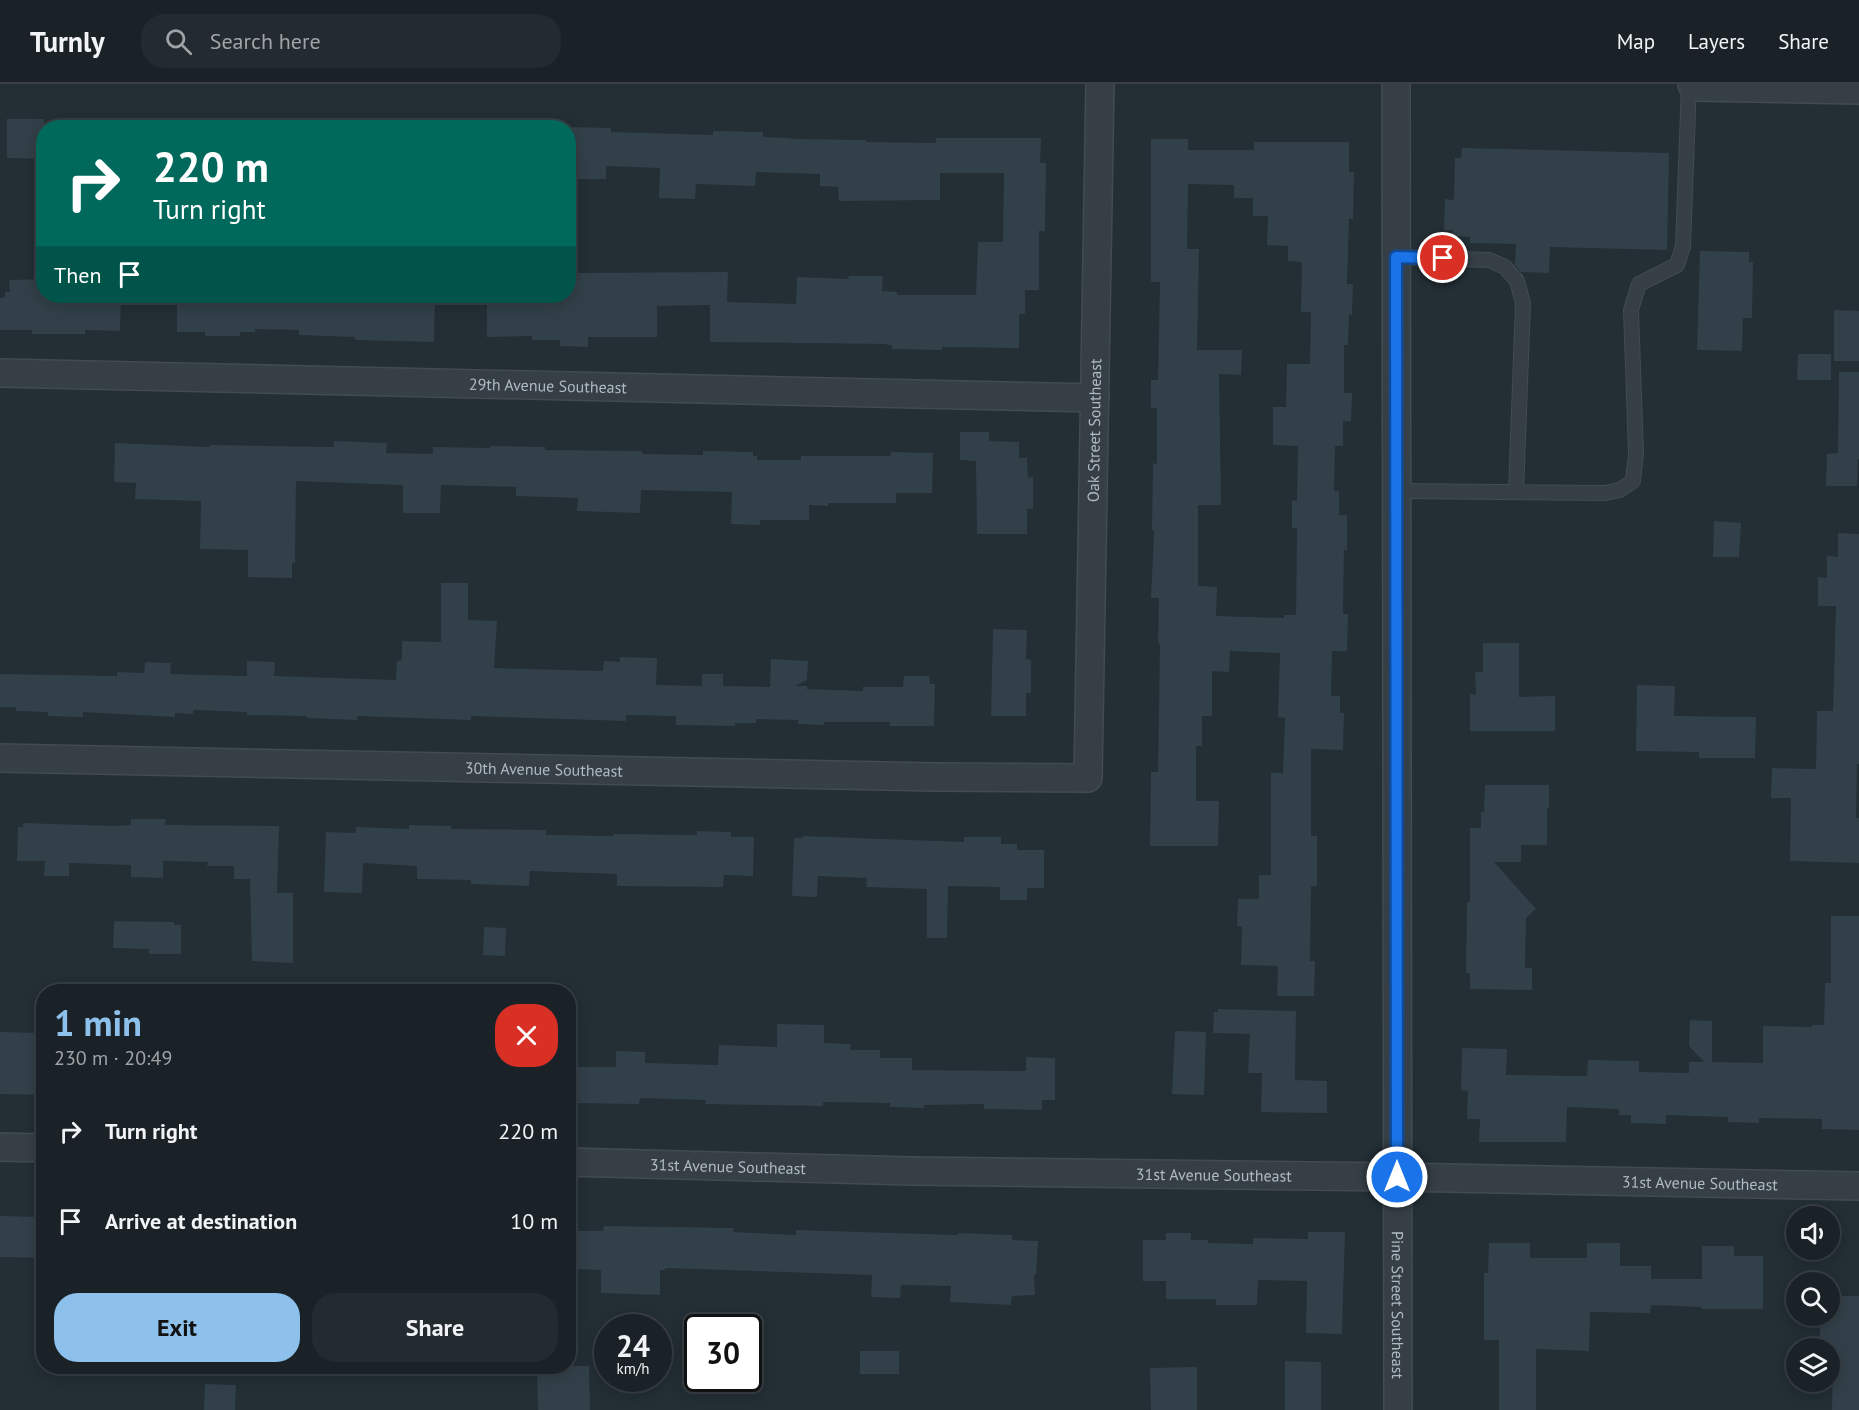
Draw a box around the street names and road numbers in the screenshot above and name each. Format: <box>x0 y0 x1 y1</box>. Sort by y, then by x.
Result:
street label: Oak Street Southeast <box>1083 358 1105 502</box>
street label: 29th Avenue Southeast <box>469 374 628 397</box>
street label: 30th Avenue Southeast <box>465 757 624 781</box>
street label: 31st Avenue Southeast <box>650 1154 807 1178</box>
street label: 31st Avenue Southeast <box>1136 1164 1292 1186</box>
street label: 31st Avenue Southeast <box>1622 1171 1778 1194</box>
street label: Pine Street Southeast <box>1388 1231 1408 1379</box>

